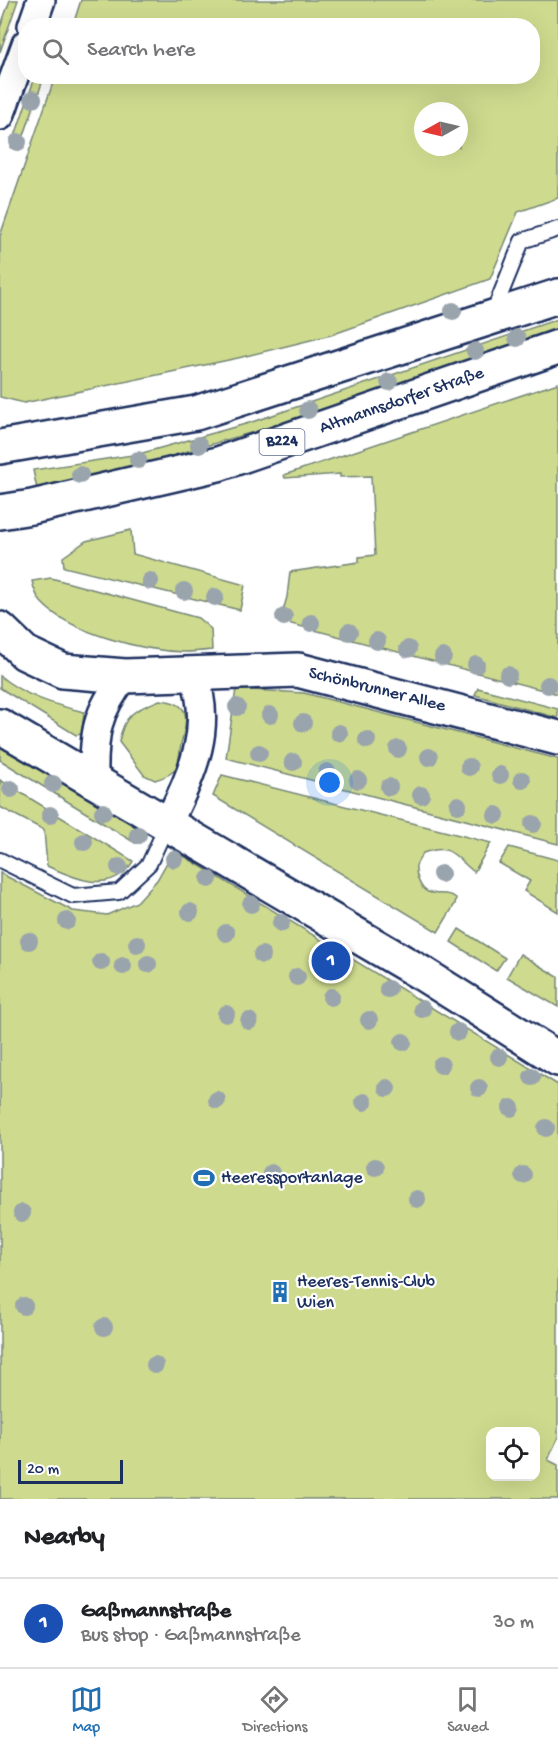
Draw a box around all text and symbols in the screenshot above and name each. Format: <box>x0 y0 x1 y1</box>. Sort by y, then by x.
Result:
search box <box>18 18 540 84</box>
icon: search <box>39 35 72 68</box>
text: Search here <box>87 38 195 64</box>
north arrow <box>414 102 468 156</box>
street label: Altmannsdorfer Straße <box>317 363 488 439</box>
road number: B224 <box>260 429 304 455</box>
street label: Schönbrunner Allee <box>306 663 448 717</box>
your location <box>315 768 344 797</box>
pin: 1 <box>312 938 350 984</box>
sports icon: Heeressportanlage <box>192 1166 216 1190</box>
place label: Heeressportanlage <box>221 1168 363 1189</box>
place label: Heeres-Tennis-Club Wien <box>297 1272 435 1314</box>
building icon: Heeres-Tennis-Club Wien <box>268 1280 292 1304</box>
map controls <box>486 1427 540 1481</box>
button: locate <box>486 1427 540 1481</box>
scale bar <box>18 1457 123 1484</box>
text: 20 m <box>27 1461 59 1480</box>
text: Nearby <box>24 1523 105 1554</box>
text: Gaßmannstraße <box>81 1599 231 1625</box>
text: 1 <box>39 1612 48 1635</box>
text: 30 m <box>493 1612 534 1635</box>
text: Bus stop · Gaßmannstraße <box>81 1625 301 1648</box>
tab: Map <box>70 1683 103 1738</box>
tab: Directions <box>242 1683 308 1738</box>
tab: Saved <box>447 1683 488 1738</box>

